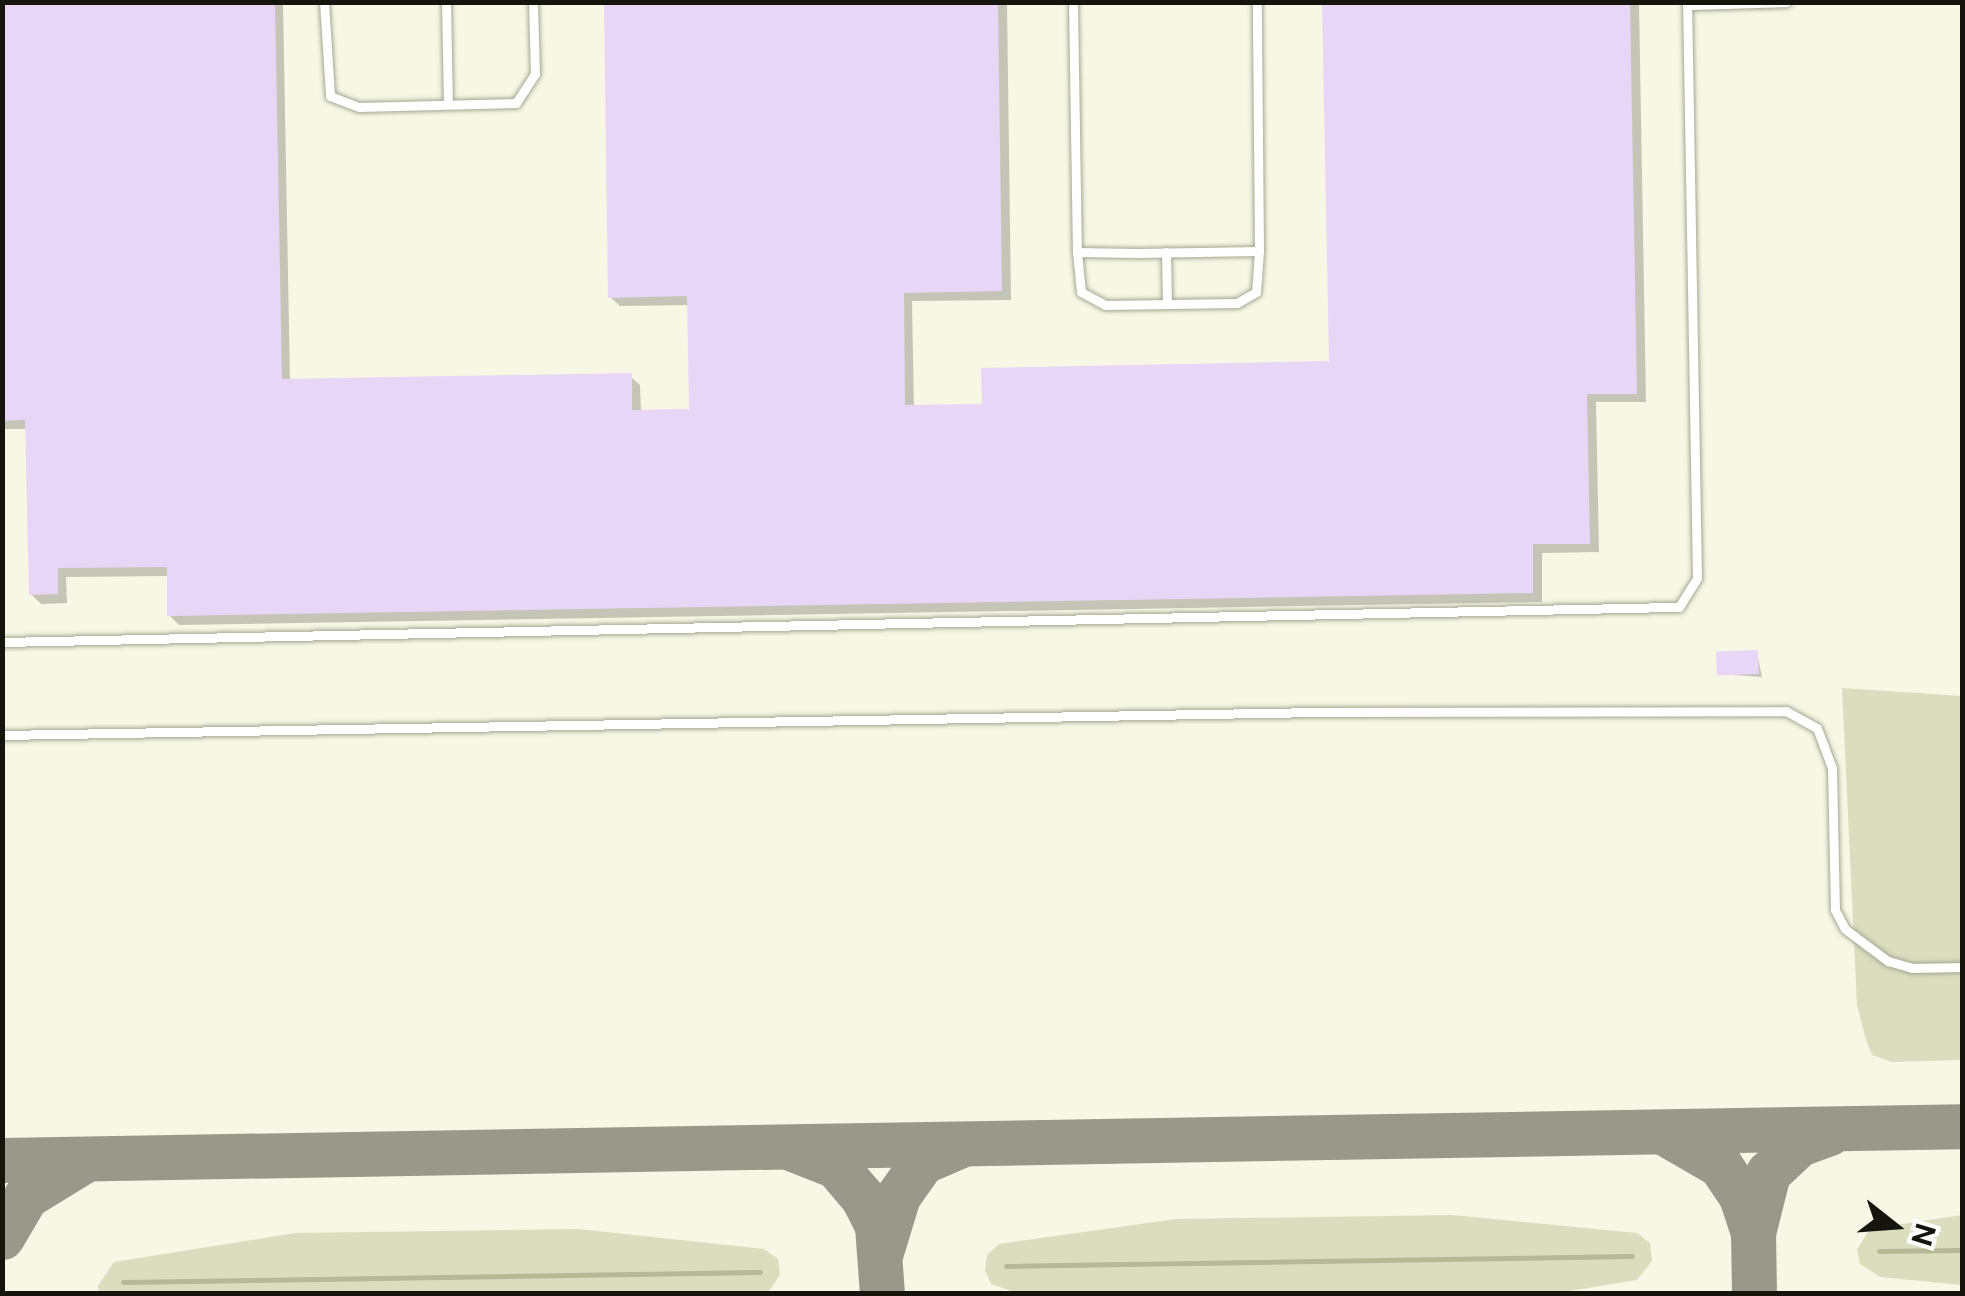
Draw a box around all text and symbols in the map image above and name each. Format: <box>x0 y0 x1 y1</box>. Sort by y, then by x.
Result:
north arrow <box>1845 1176 1945 1276</box>
text: N <box>1905 1220 1943 1250</box>

